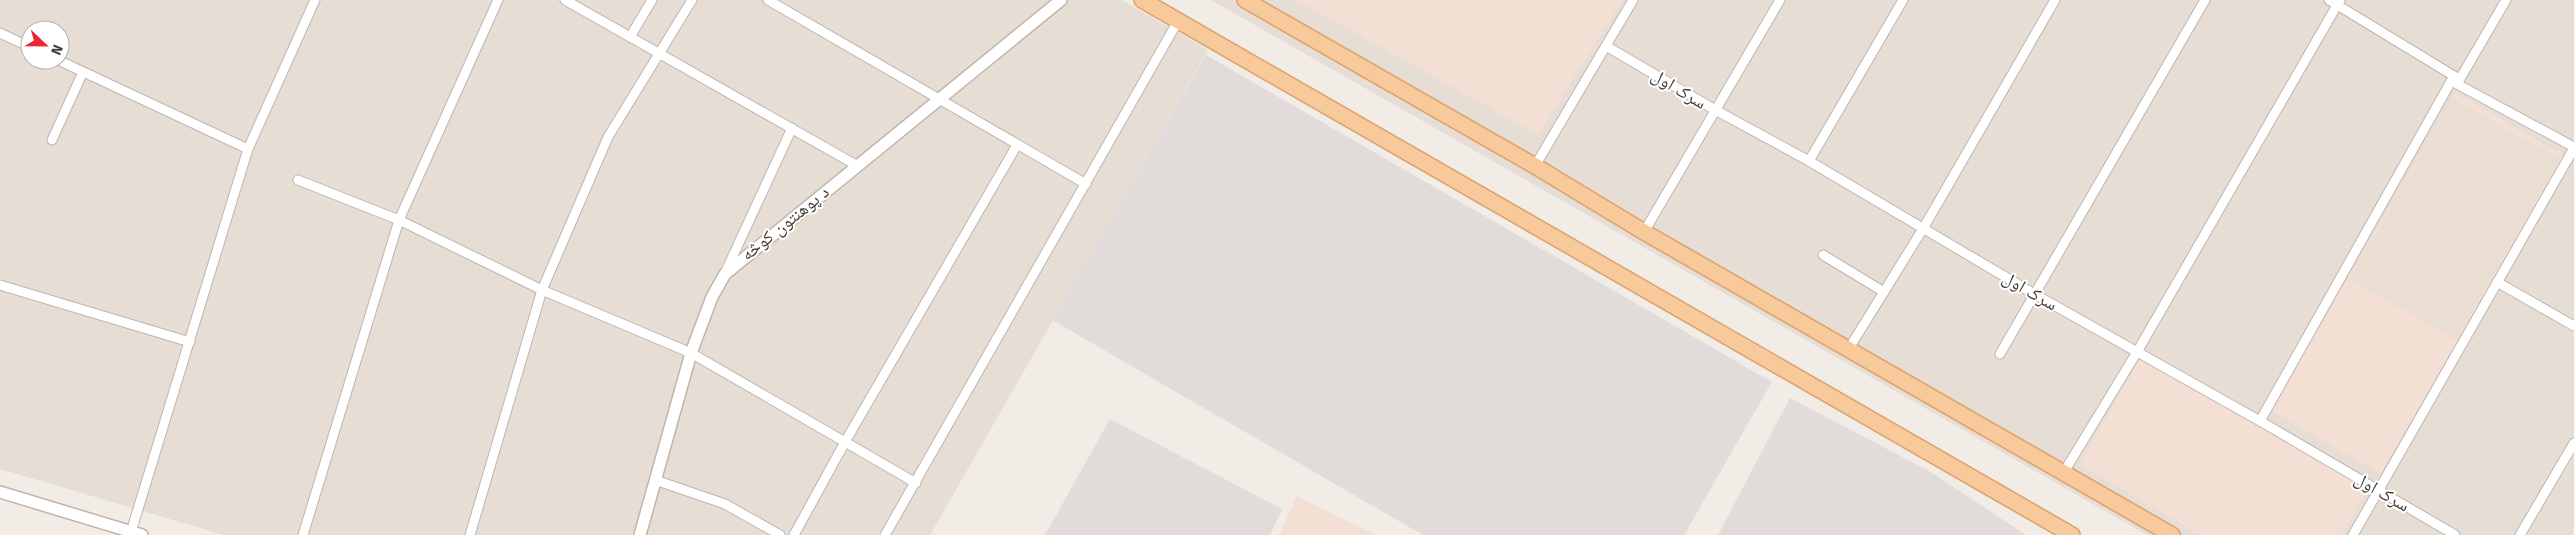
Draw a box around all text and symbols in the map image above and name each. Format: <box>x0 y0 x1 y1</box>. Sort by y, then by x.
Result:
north arrow <box>20 20 70 70</box>
text: N <box>47 42 66 57</box>
street label: سرک‌ اول <box>1647 64 1711 114</box>
street label: د پوهنتون کوڅه <box>737 181 834 265</box>
street label: سرک‌ اول <box>1998 266 2062 316</box>
street label: سرک‌ اول <box>2350 467 2414 517</box>

